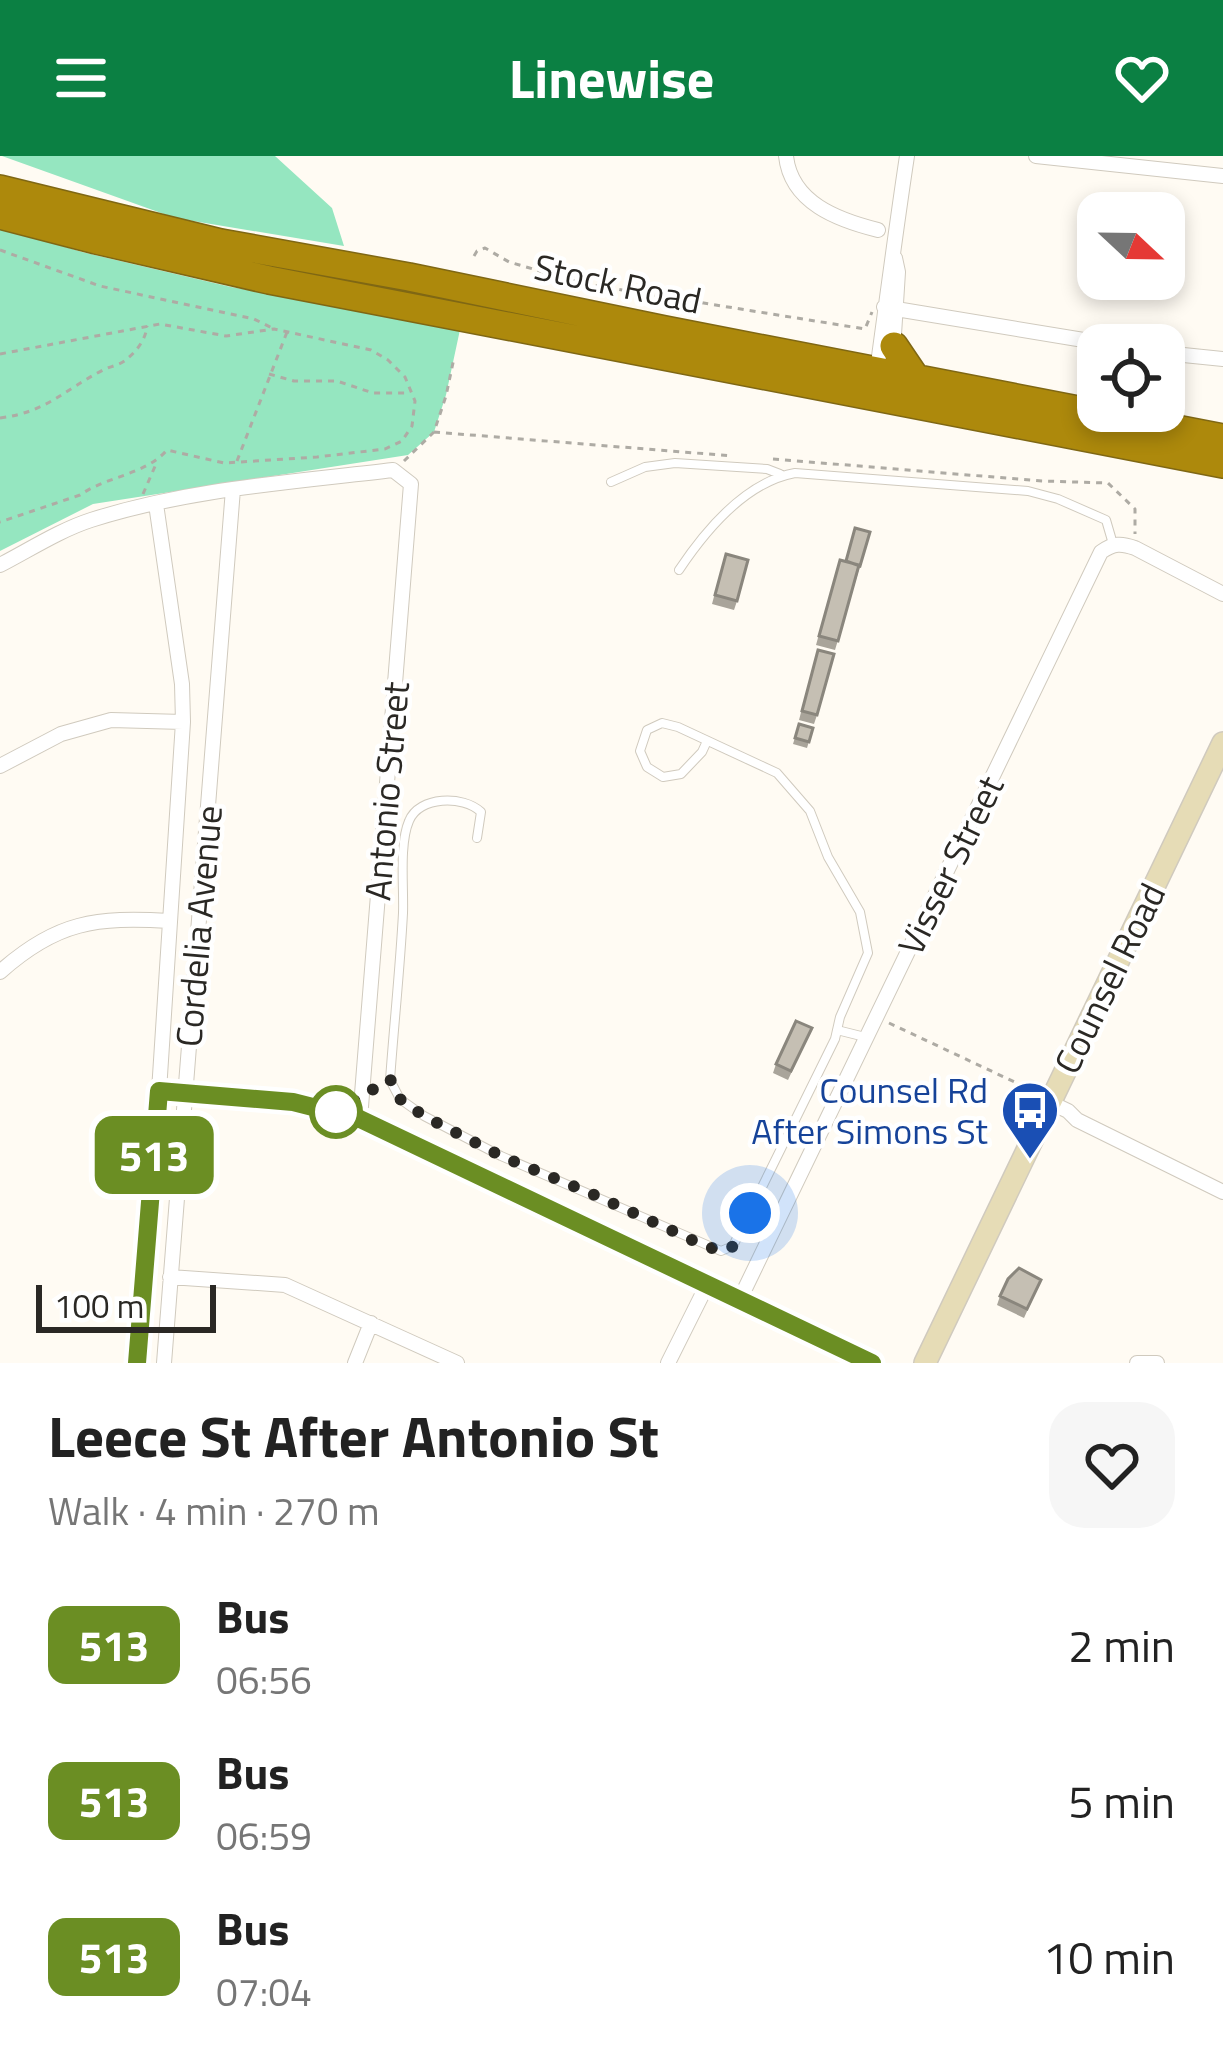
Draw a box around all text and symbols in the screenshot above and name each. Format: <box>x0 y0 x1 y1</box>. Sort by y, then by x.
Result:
text: Linewise <box>509 37 714 119</box>
icon: menu <box>48 45 114 111</box>
icon: heart <box>1109 45 1175 111</box>
north arrow <box>1077 192 1185 300</box>
map controls <box>1077 192 1185 432</box>
street label: Stock Road <box>529 238 707 328</box>
button: locate <box>1077 324 1185 432</box>
street label: Antonio Street <box>349 679 423 903</box>
street label: Visser Street <box>883 766 1017 964</box>
street label: Cordelia Avenue <box>160 803 236 1049</box>
street label: Counsel Road <box>1039 873 1179 1083</box>
place label: Counsel Rd After Simons St <box>751 1062 988 1158</box>
bus stop icon: Counsel Rd After Simons St <box>999 1079 1061 1161</box>
unlabelled marker <box>311 1087 361 1137</box>
line badge: 513 <box>85 1116 223 1194</box>
text: 513 <box>119 1123 189 1187</box>
your location <box>720 1183 780 1243</box>
scale bar <box>36 1279 216 1332</box>
text: 100 m <box>54 1281 144 1331</box>
text: Leece St After Antonio St <box>48 1392 659 1479</box>
button: heart <box>1049 1402 1175 1528</box>
text: Walk · 4 min · 270 m <box>48 1481 380 1540</box>
text: Bus <box>216 1582 290 1650</box>
text: 2 min <box>1068 1611 1175 1679</box>
text: 513 <box>79 1613 149 1677</box>
text: 06:56 <box>216 1650 312 1709</box>
text: Bus <box>216 1738 290 1806</box>
text: 5 min <box>1068 1767 1175 1835</box>
text: 513 <box>79 1769 149 1833</box>
text: 06:59 <box>216 1806 312 1865</box>
text: Bus <box>216 1894 290 1962</box>
text: 10 min <box>1043 1923 1175 1991</box>
text: 513 <box>79 1925 149 1989</box>
text: 07:04 <box>216 1962 312 2021</box>

